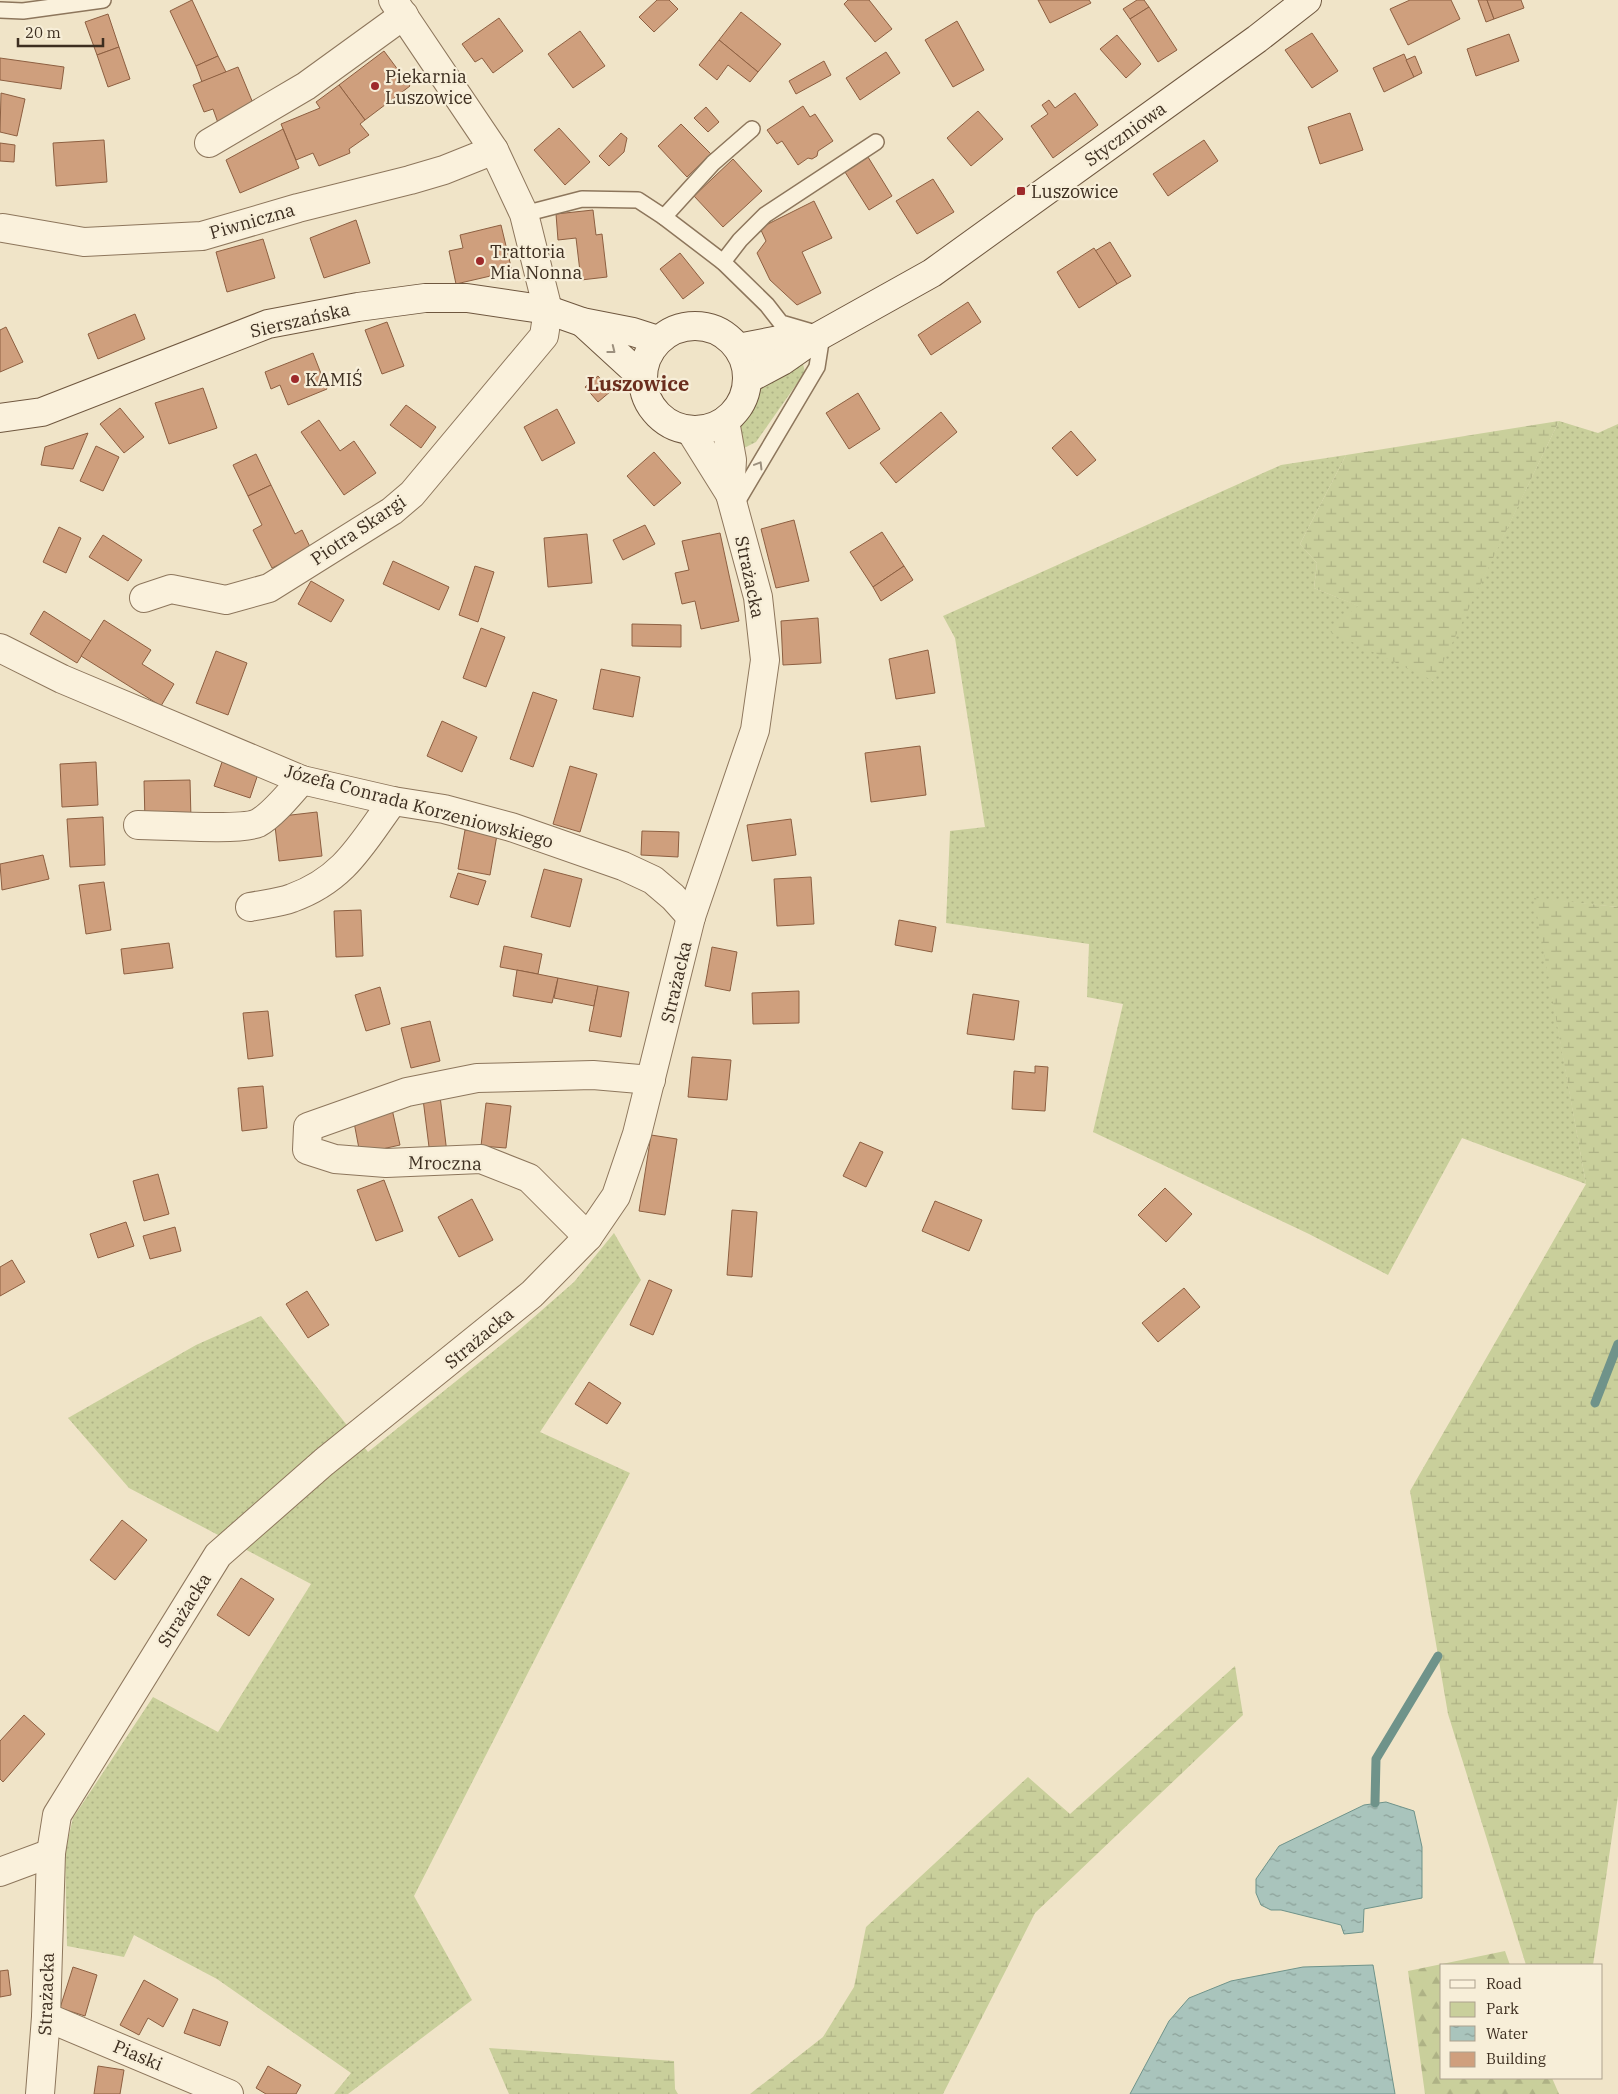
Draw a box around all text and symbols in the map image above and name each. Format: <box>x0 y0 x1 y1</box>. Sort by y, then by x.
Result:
scale bar <box>18 15 102 47</box>
text: 20 m <box>25 23 61 42</box>
place label: Piekarnia Luszowice <box>385 65 472 109</box>
marker: Piekarnia Luszowice <box>369 80 381 92</box>
street label: Styczniowa <box>1080 96 1171 171</box>
place label: Luszowice <box>1031 180 1118 203</box>
marker: Luszowice <box>1015 185 1027 197</box>
street label: Piwniczna <box>207 198 298 244</box>
place label: Trattoria Mia Nonna <box>490 240 582 284</box>
marker: Trattoria Mia Nonna <box>474 255 486 267</box>
street label: Sierszańska <box>248 297 352 343</box>
one-way arrow <box>606 345 615 353</box>
place label: KAMIŚ <box>305 368 363 391</box>
district label: Luszowice <box>587 370 689 397</box>
marker: KAMIŚ <box>289 373 301 385</box>
one-way arrow <box>753 462 762 471</box>
street label: Piotra Skargi <box>306 490 410 570</box>
street label: Strażacka <box>730 534 770 620</box>
street label: Józefa Conrada Korzeniowskiego <box>282 759 556 853</box>
street label: Strażacka <box>655 939 697 1025</box>
street label: Mroczna <box>408 1151 482 1175</box>
street label: Strażacka <box>440 1302 518 1374</box>
street label: Strażacka <box>152 1568 216 1651</box>
street label: Strażacka <box>33 1952 59 2036</box>
legend <box>1440 1964 1603 2079</box>
text: Road <box>1486 1974 1522 1993</box>
text: Park <box>1486 1999 1519 2018</box>
text: Water <box>1486 2024 1528 2043</box>
street label: Piaski <box>110 2034 167 2076</box>
text: Building <box>1486 2049 1546 2068</box>

